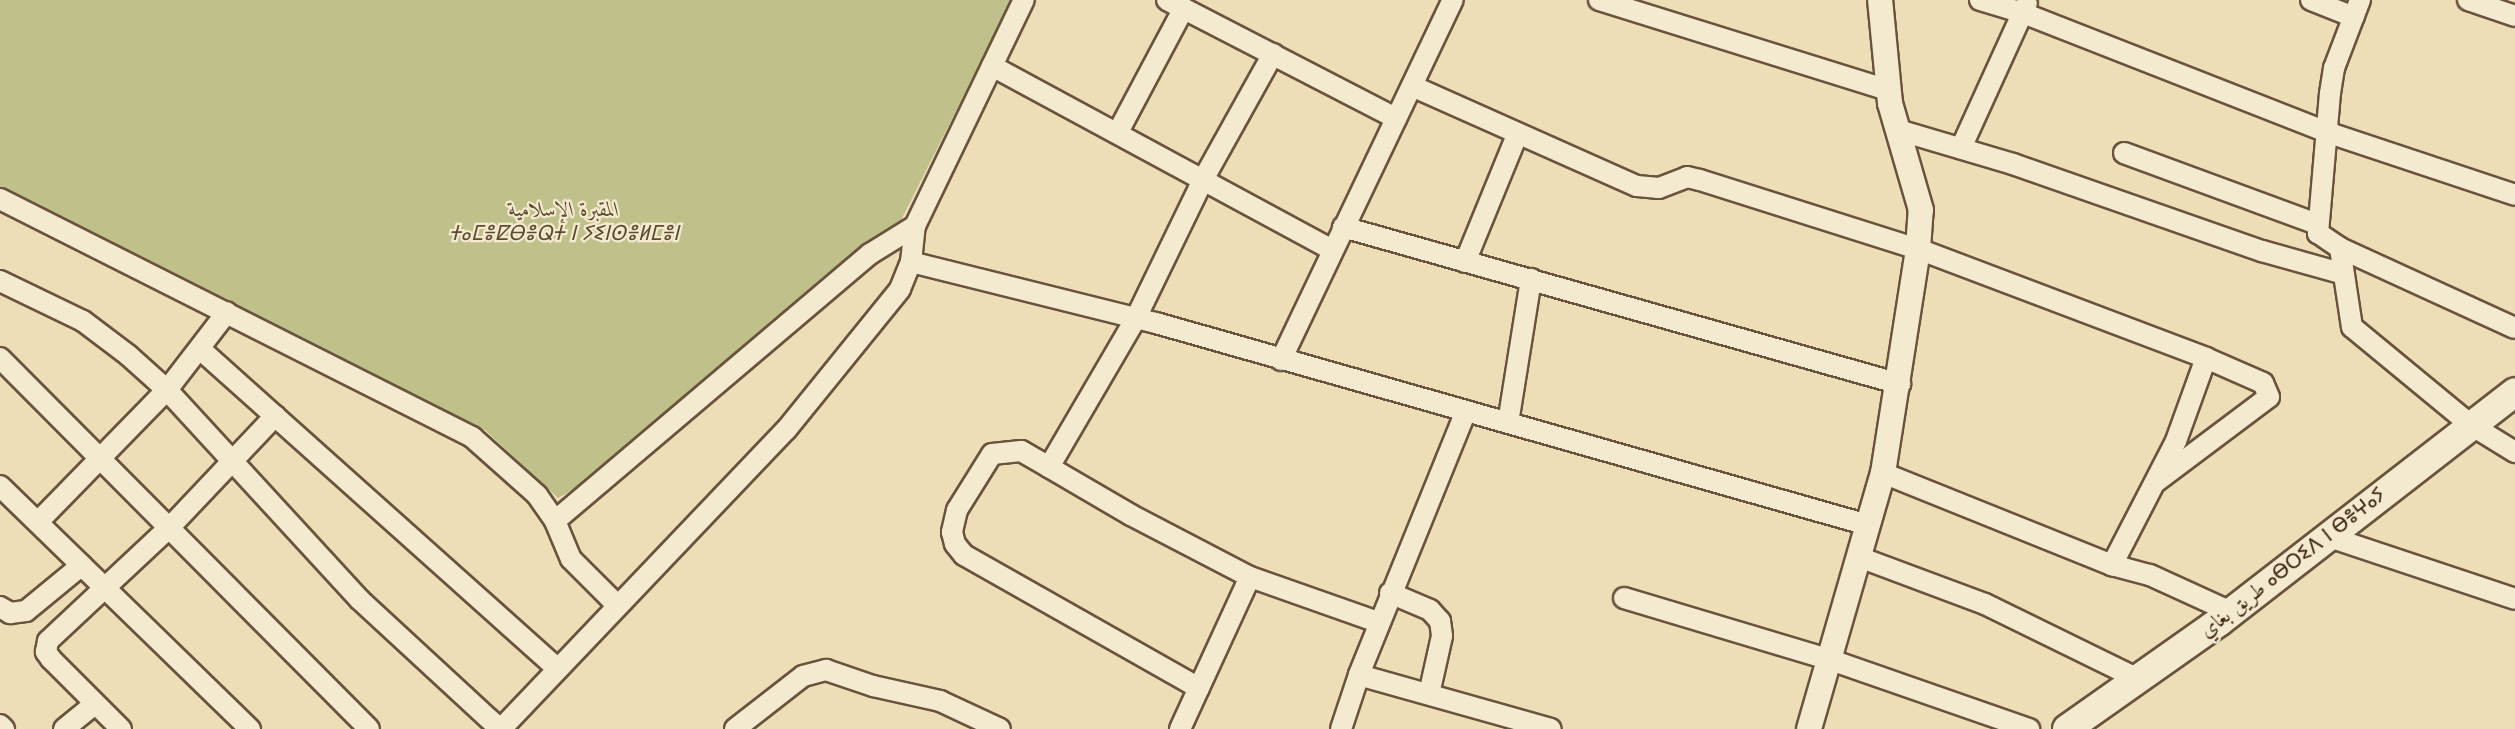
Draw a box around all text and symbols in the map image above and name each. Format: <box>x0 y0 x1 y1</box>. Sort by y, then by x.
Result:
park label: المقبرة الإسلامية ⵜⴰⵎⴻⵇⴱⴻⵕⵜ ⵏ ⵢⵉⵏⵙⴻⵍⵎⴻⵏ <box>449 197 679 247</box>
street label: طريق بغاي ⴰⴱⵔⵉⴷ ⵏ ⴱⴻⵖⴰⵢ <box>2195 482 2391 644</box>

